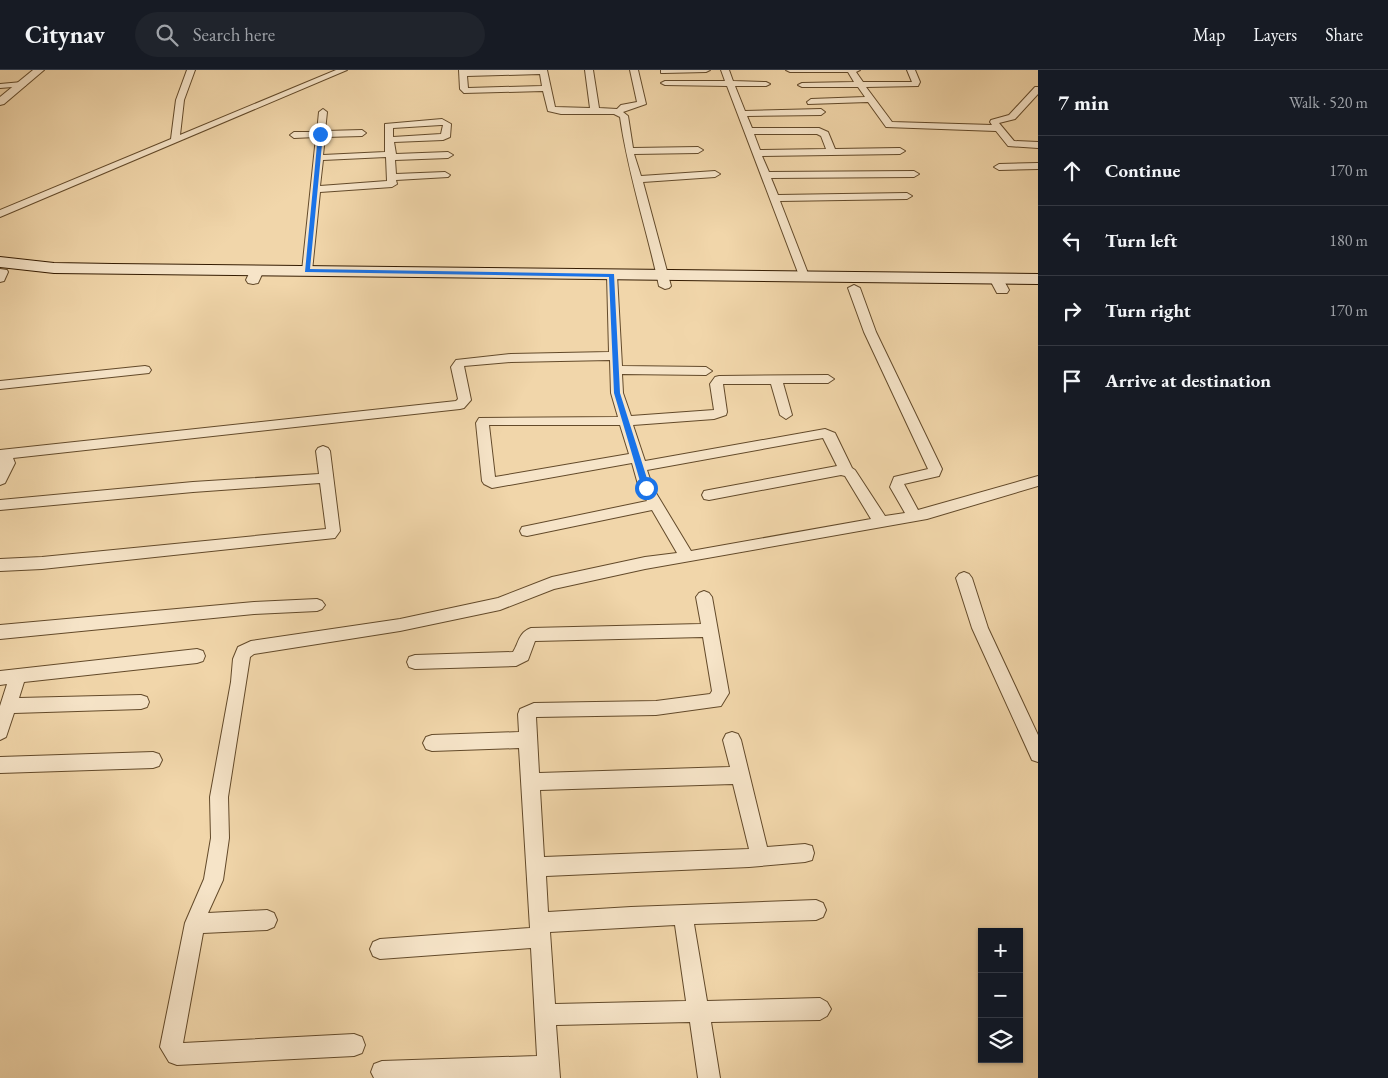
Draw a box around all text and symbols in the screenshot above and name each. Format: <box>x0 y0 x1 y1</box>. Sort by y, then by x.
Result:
search box <box>135 12 485 57</box>
text: Citynav <box>25 19 105 50</box>
icon: search <box>153 21 181 49</box>
text: Search here <box>193 22 275 47</box>
text: Map <box>1193 23 1225 46</box>
text: Layers <box>1253 23 1297 46</box>
text: Share <box>1325 23 1363 46</box>
text: 7 min <box>1058 89 1109 116</box>
text: Walk · 520 m <box>1289 92 1368 113</box>
route end <box>309 123 332 146</box>
icon: ahead <box>1058 157 1086 185</box>
text: Continue <box>1105 158 1180 183</box>
text: 170 m <box>1329 160 1368 181</box>
icon: left <box>1058 227 1086 255</box>
text: Turn left <box>1105 228 1177 253</box>
text: 180 m <box>1329 230 1368 251</box>
icon: right <box>1058 297 1086 325</box>
text: Turn right <box>1105 298 1191 323</box>
text: 170 m <box>1329 300 1368 321</box>
icon: arrive <box>1058 367 1086 395</box>
text: Arrive at destination <box>1105 368 1271 393</box>
route start <box>635 477 658 500</box>
map controls <box>978 928 1023 1063</box>
button: + <box>978 928 1023 973</box>
button: − <box>978 973 1023 1018</box>
button: layers <box>978 1018 1023 1063</box>

